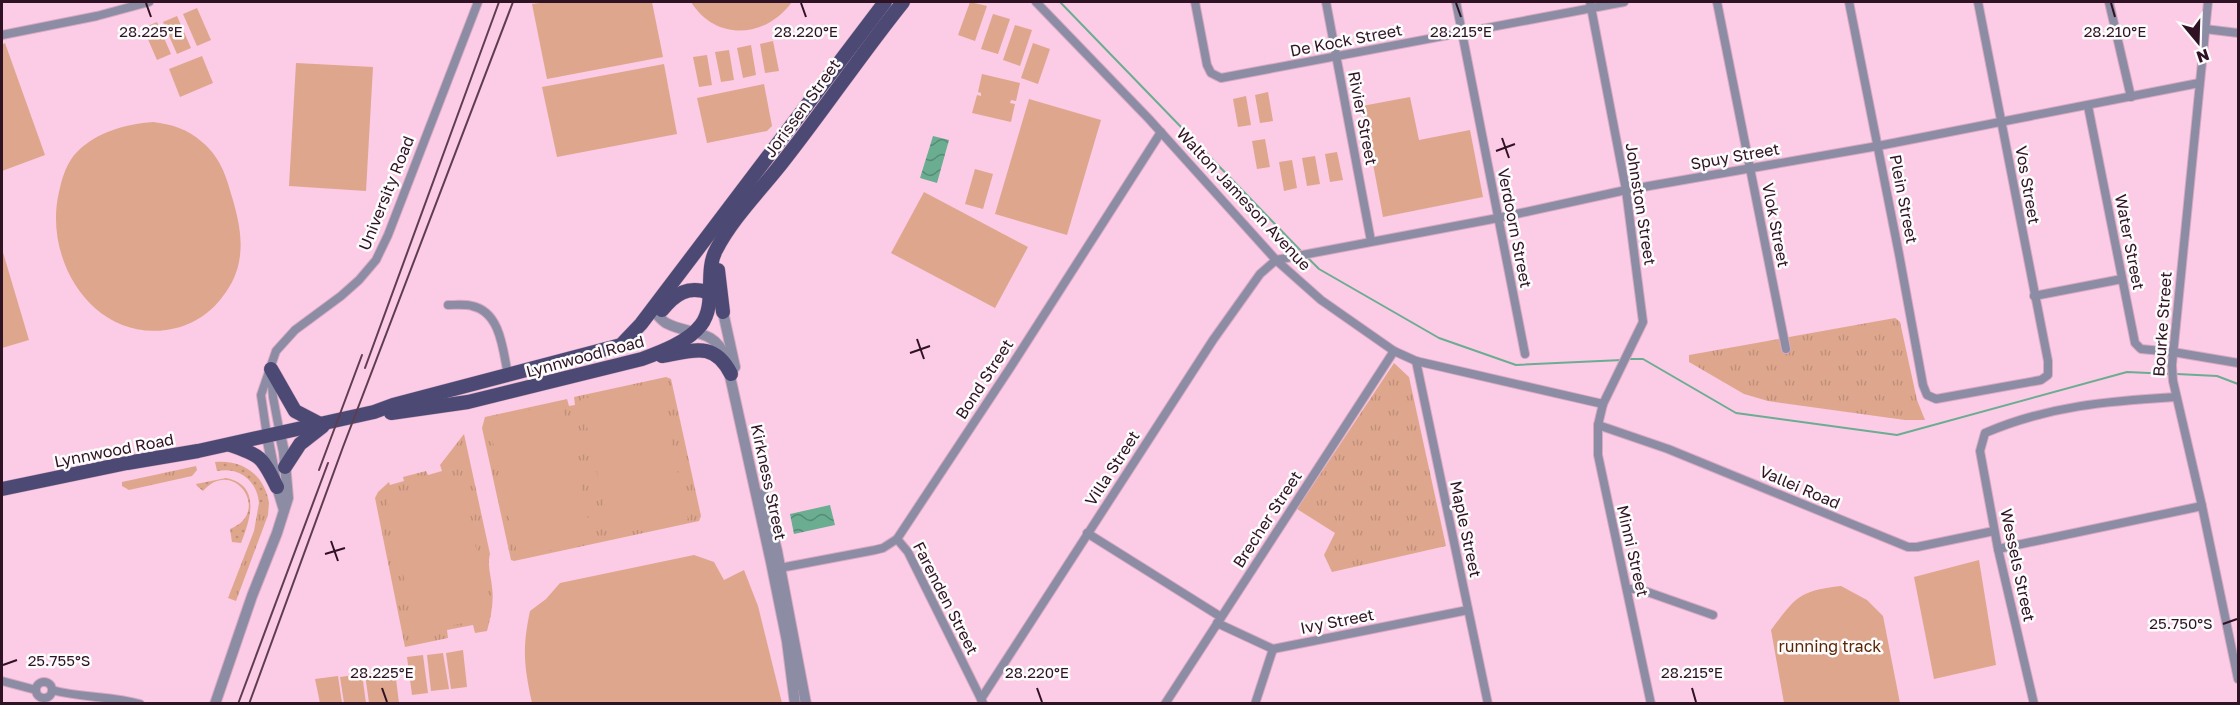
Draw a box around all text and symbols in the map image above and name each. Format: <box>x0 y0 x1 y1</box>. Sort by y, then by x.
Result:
north arrow <box>2168 12 2228 72</box>
street label: De Kock Street <box>1288 19 1404 61</box>
text: 28.225°E <box>119 22 183 40</box>
text: 28.220°E <box>774 22 838 40</box>
text: 28.215°E <box>1430 22 1492 40</box>
text: 28.210°E <box>2084 22 2146 40</box>
text: N <box>2194 45 2212 68</box>
street label: Jorissen Street <box>760 55 844 161</box>
street label: Rivier Street <box>1344 69 1382 167</box>
street label: Walton Jameson Avenue <box>1173 123 1315 275</box>
street label: University Road <box>354 133 418 253</box>
street label: Spuy Street <box>1689 138 1781 174</box>
street label: Johnston Street <box>1621 141 1661 267</box>
street label: Vos Street <box>2011 144 2045 226</box>
street label: Plein Street <box>1886 153 1922 245</box>
street label: Verdoorn Street <box>1494 166 1536 290</box>
street label: Vlok Street <box>1758 181 1794 269</box>
street label: Water Street <box>2111 193 2149 291</box>
street label: Bourke Street <box>2148 271 2176 377</box>
street label: Lynnwood Road <box>524 331 646 381</box>
street label: Bond Street <box>951 335 1017 423</box>
street label: Kirkness Street <box>747 422 791 542</box>
street label: Villa Street <box>1080 427 1144 509</box>
street label: Lynnwood Road <box>53 429 175 471</box>
street label: Vallei Road <box>1757 461 1843 513</box>
street label: Brecher Street <box>1228 467 1306 571</box>
street label: Maple Street <box>1446 479 1486 579</box>
street label: Minni Street <box>1613 503 1653 599</box>
street label: Wessels Street <box>1996 507 2040 623</box>
street label: Farenden Street <box>909 538 983 658</box>
street label: Ivy Street <box>1298 604 1376 638</box>
text: 25.750°S <box>2149 614 2213 632</box>
park label: running track <box>1779 636 1881 656</box>
text: 25.755°S <box>28 651 90 669</box>
text: 28.225°E <box>350 663 414 681</box>
text: 28.220°E <box>1005 663 1069 681</box>
text: 28.215°E <box>1661 663 1723 681</box>

